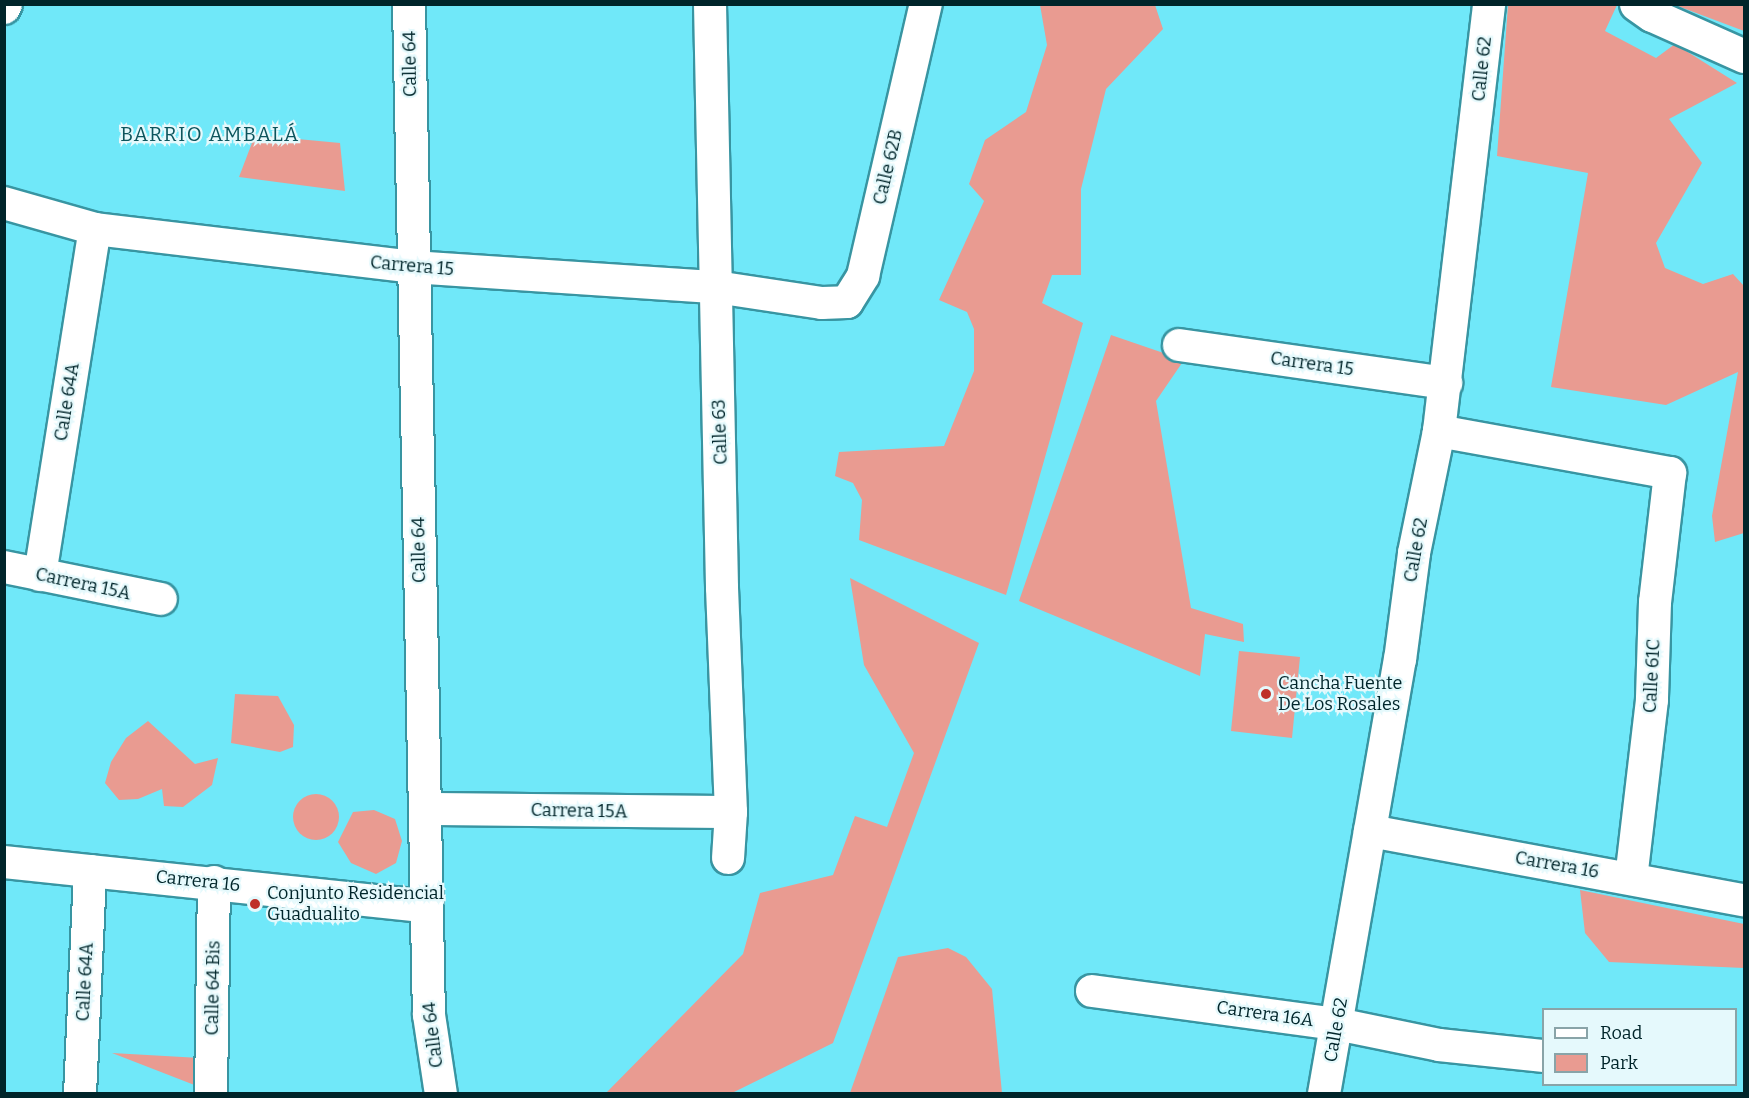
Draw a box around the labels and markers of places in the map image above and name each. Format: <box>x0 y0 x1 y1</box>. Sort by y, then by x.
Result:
place label: Cancha Fuente De Los Rosales <box>1278 673 1402 716</box>
marker: Cancha Fuente De Los Rosales <box>1259 687 1273 701</box>
place label: Conjunto Residencial Guadualito <box>267 883 444 926</box>
marker: Conjunto Residencial Guadualito <box>248 897 262 911</box>

